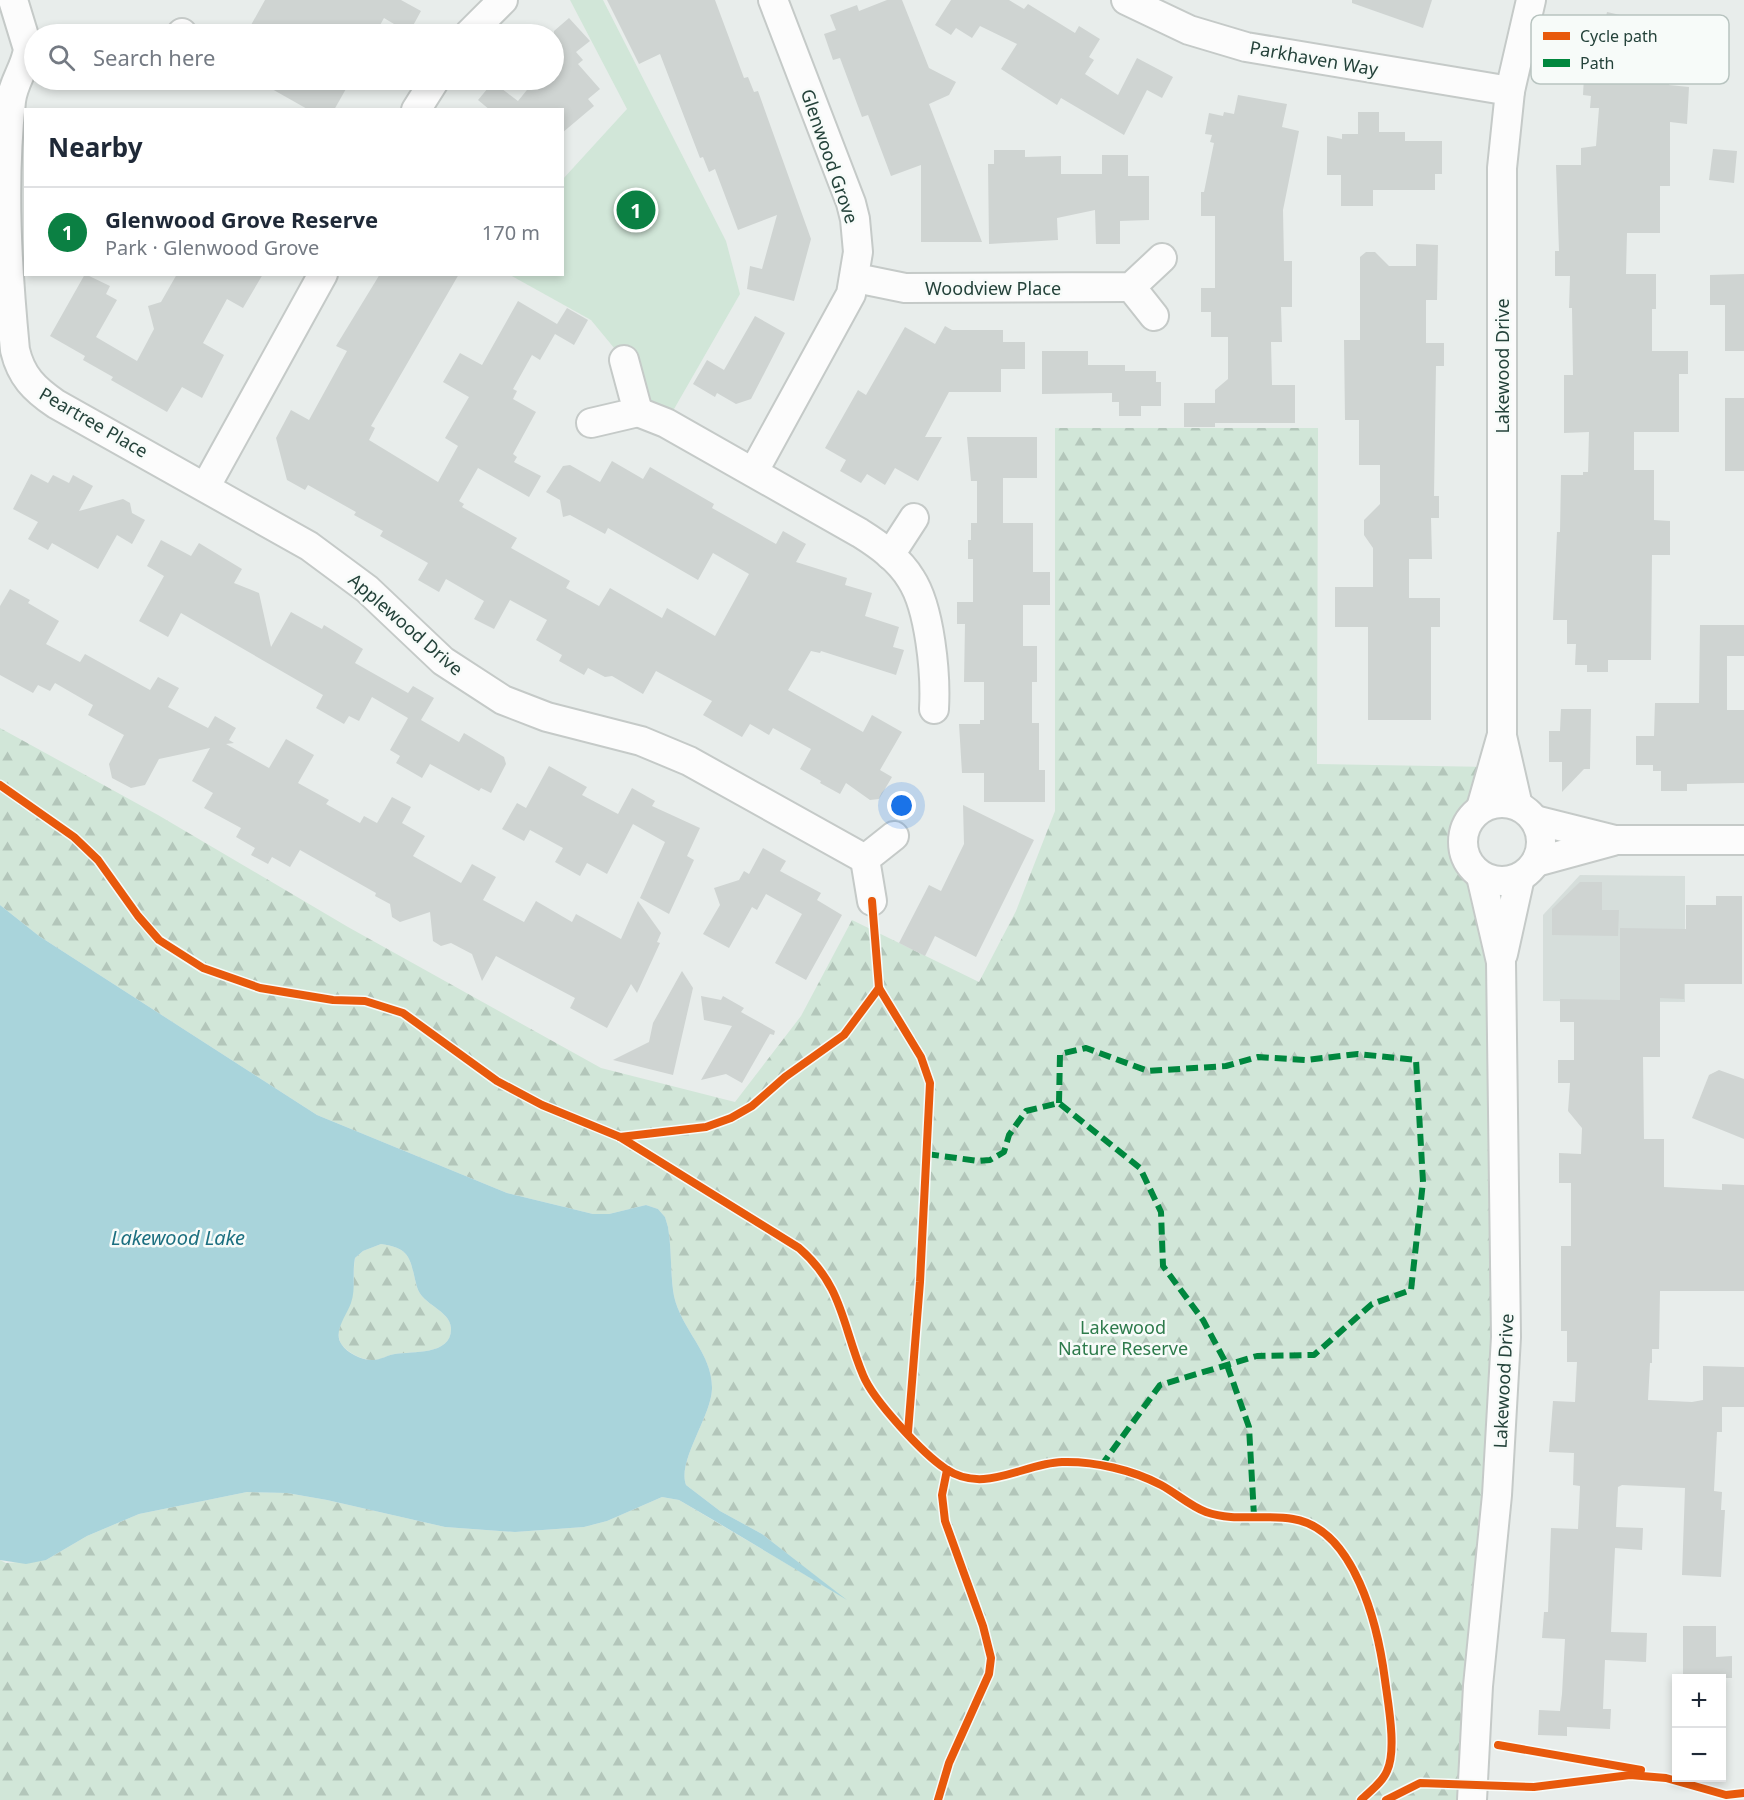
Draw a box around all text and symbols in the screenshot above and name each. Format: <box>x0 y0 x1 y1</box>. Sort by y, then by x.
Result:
legend <box>1531 15 1729 84</box>
search box <box>24 24 564 90</box>
text: Cycle path <box>1580 25 1658 47</box>
street label: Parkhaven Way <box>1248 35 1381 81</box>
icon: search <box>45 41 78 74</box>
text: Search here <box>93 42 215 72</box>
text: Path <box>1580 52 1614 74</box>
street label: Glenwood Grove <box>796 86 864 226</box>
text: Nearby <box>48 129 143 165</box>
pin: 1 <box>616 188 656 232</box>
text: Glenwood Grove Reserve <box>105 204 378 234</box>
text: 1 <box>62 219 73 246</box>
text: 170 m <box>482 219 540 246</box>
text: Park · Glenwood Grove <box>105 234 319 261</box>
street label: Woodview Place <box>925 276 1061 300</box>
street label: Lakewood Drive <box>1490 298 1514 434</box>
street label: Peartree Place <box>35 381 153 463</box>
street label: Applewood Drive <box>344 568 468 680</box>
your location <box>887 791 916 820</box>
water label: Lakewood Lake <box>111 1224 245 1251</box>
street label: Lakewood Drive <box>1487 1313 1519 1449</box>
park label: Lakewood Nature Reserve <box>1058 1315 1188 1360</box>
map controls <box>1672 1674 1726 1782</box>
button: + <box>1672 1674 1726 1728</box>
button: − <box>1672 1728 1726 1782</box>

